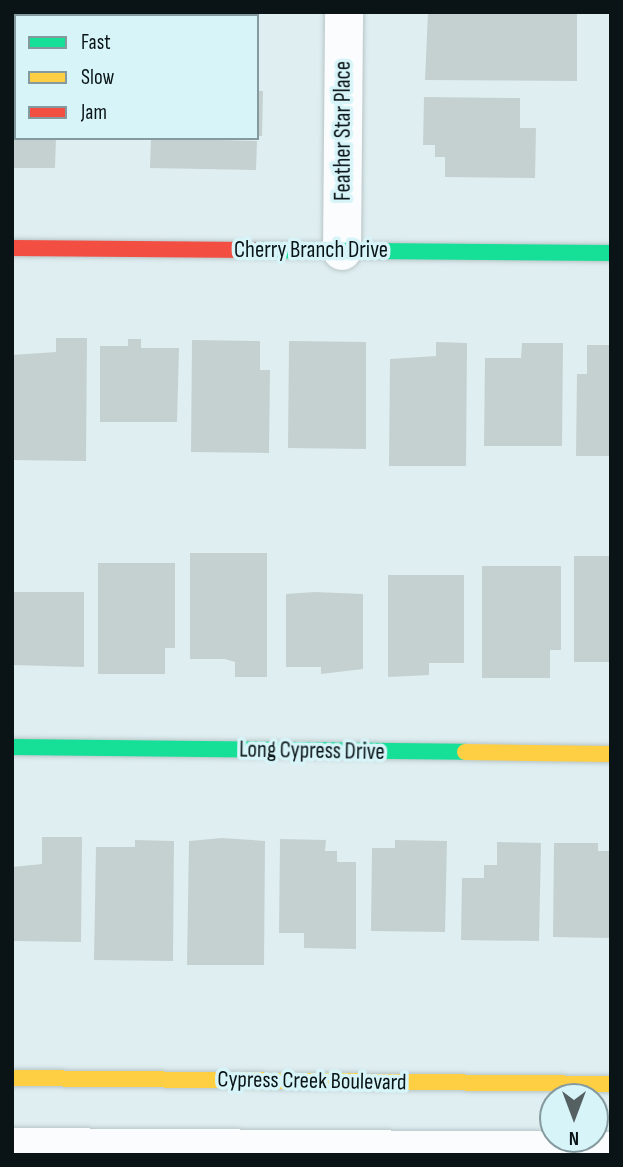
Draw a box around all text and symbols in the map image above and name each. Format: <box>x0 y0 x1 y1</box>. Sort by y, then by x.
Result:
legend <box>14 14 259 140</box>
text: Fast <box>81 30 111 55</box>
street label: Feather Star Place <box>329 61 357 201</box>
text: Slow <box>81 65 114 90</box>
text: Jam <box>81 100 107 125</box>
street label: Cherry Branch Drive <box>234 236 388 264</box>
street label: Long Cypress Drive <box>239 736 385 766</box>
street label: Cypress Creek Boulevard <box>217 1066 407 1096</box>
north arrow <box>539 1083 609 1153</box>
text: N <box>569 1126 579 1149</box>

